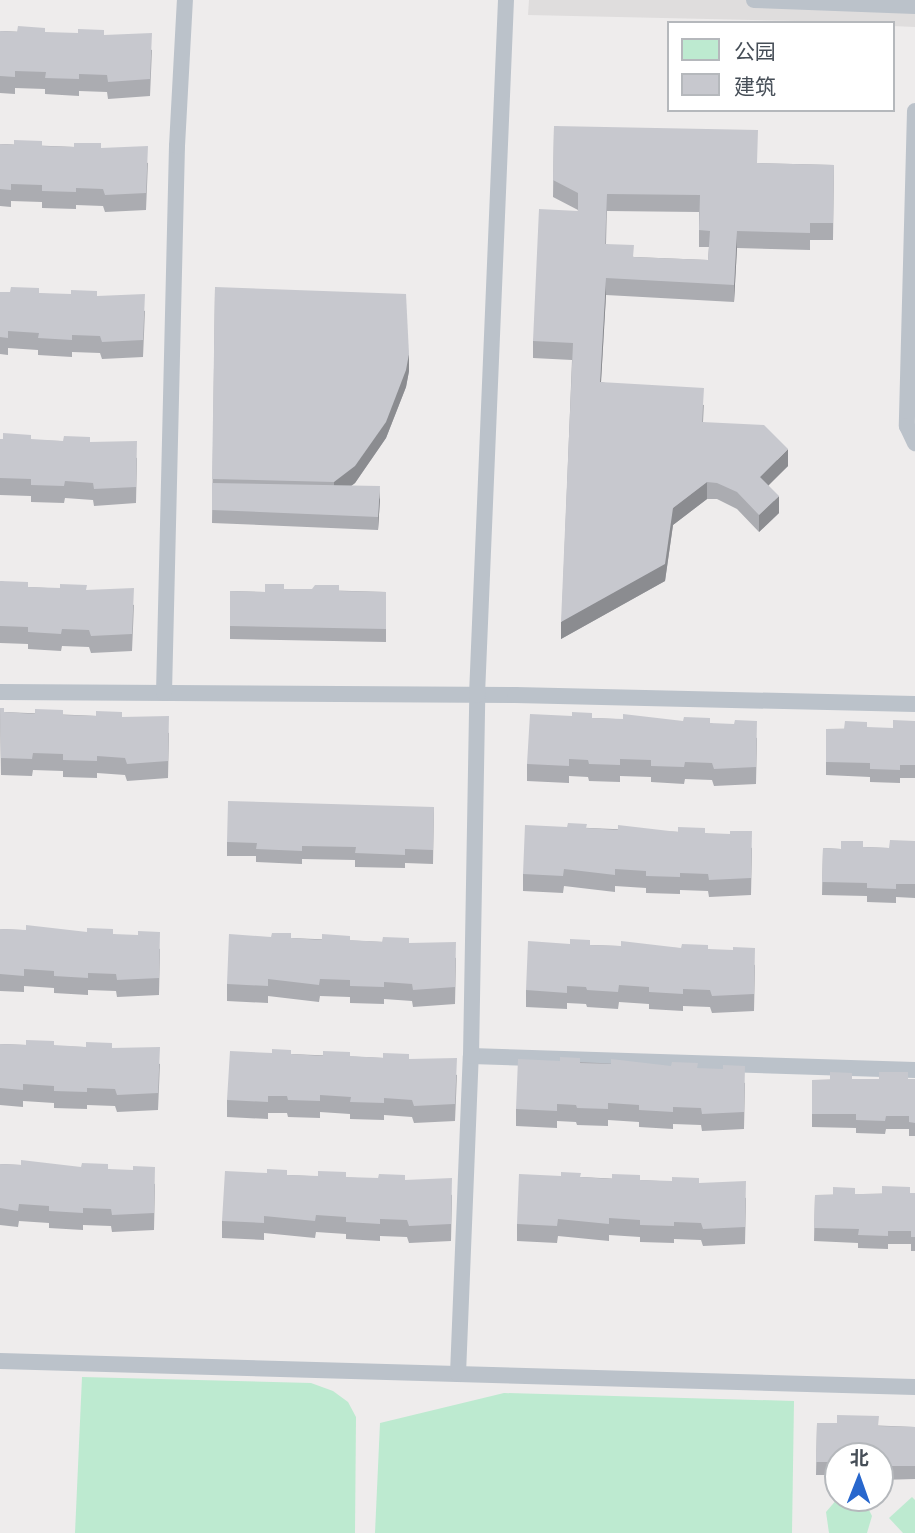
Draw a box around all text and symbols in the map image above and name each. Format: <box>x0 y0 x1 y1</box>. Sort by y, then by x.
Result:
legend <box>666 21 894 112</box>
text: 公园 <box>734 38 776 63</box>
text: 建筑 <box>734 73 776 98</box>
north arrow <box>824 1442 894 1512</box>
text: 北 <box>850 1446 869 1469</box>

